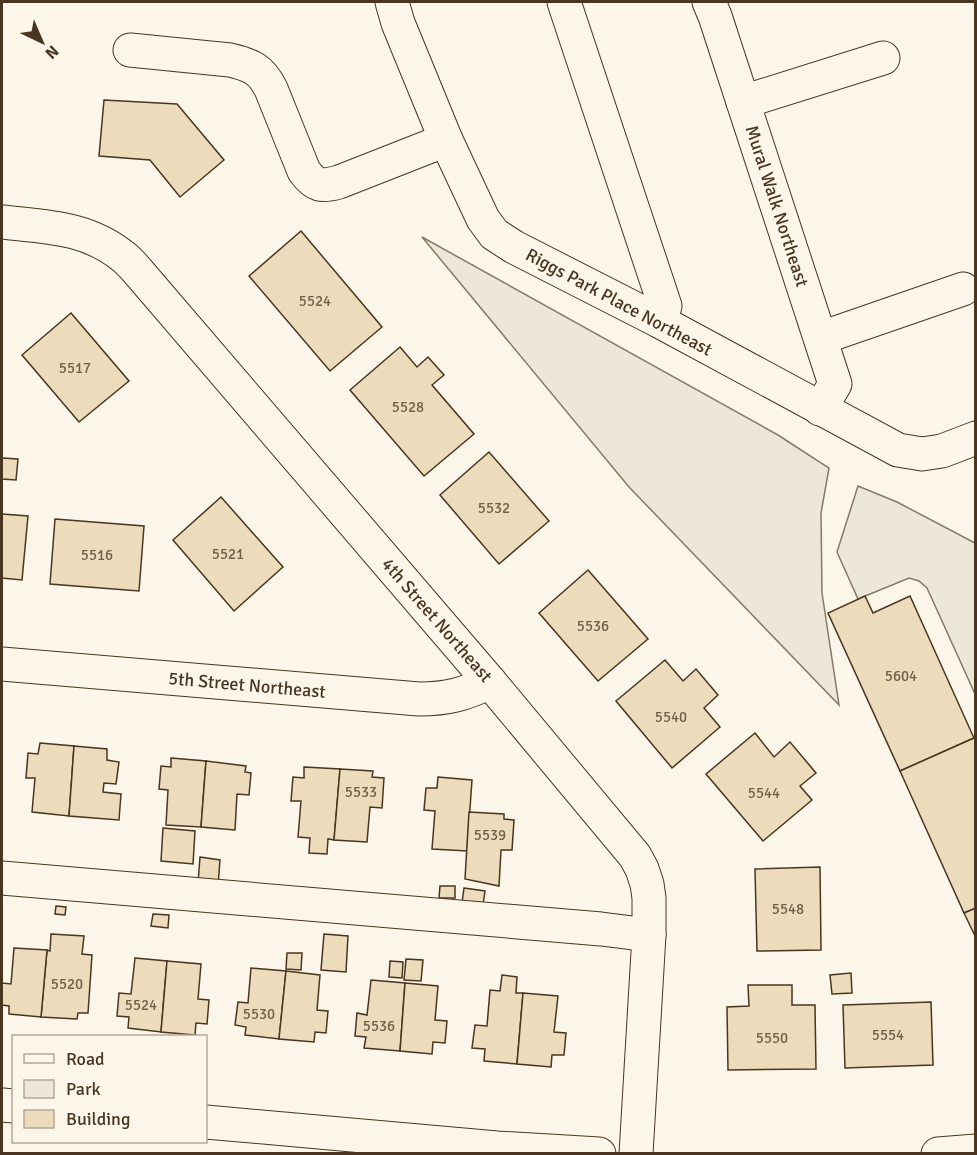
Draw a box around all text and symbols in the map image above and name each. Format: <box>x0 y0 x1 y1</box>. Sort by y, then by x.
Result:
north arrow <box>12 12 72 72</box>
text: N <box>41 41 63 63</box>
street label: Mural Walk Northeast <box>741 123 813 289</box>
street label: Riggs Park Place Northeast <box>522 243 716 361</box>
house number: 5524 <box>299 292 331 310</box>
house number: 5517 <box>59 359 91 377</box>
house number: 5528 <box>392 398 424 416</box>
house number: 5532 <box>478 499 510 517</box>
house number: 5521 <box>212 545 244 563</box>
house number: 5516 <box>81 546 113 564</box>
street label: 4th Street Northeast <box>377 553 497 687</box>
house number: 5536 <box>577 617 609 635</box>
street label: 5th Street Northeast <box>168 667 326 703</box>
house number: 5604 <box>885 667 917 685</box>
house number: 5540 <box>655 708 687 726</box>
house number: 5533 <box>345 783 377 801</box>
house number: 5544 <box>748 784 780 802</box>
house number: 5539 <box>474 826 506 844</box>
house number: 5548 <box>772 900 804 918</box>
house number: 5520 <box>51 975 83 993</box>
house number: 5524 <box>125 996 157 1014</box>
house number: 5530 <box>243 1005 275 1023</box>
house number: 5536 <box>363 1017 395 1035</box>
house number: 5554 <box>872 1026 904 1044</box>
house number: 5550 <box>756 1029 788 1047</box>
legend <box>12 1035 207 1143</box>
text: Road <box>66 1048 105 1070</box>
text: Park <box>66 1078 101 1100</box>
text: Building <box>66 1108 130 1130</box>

